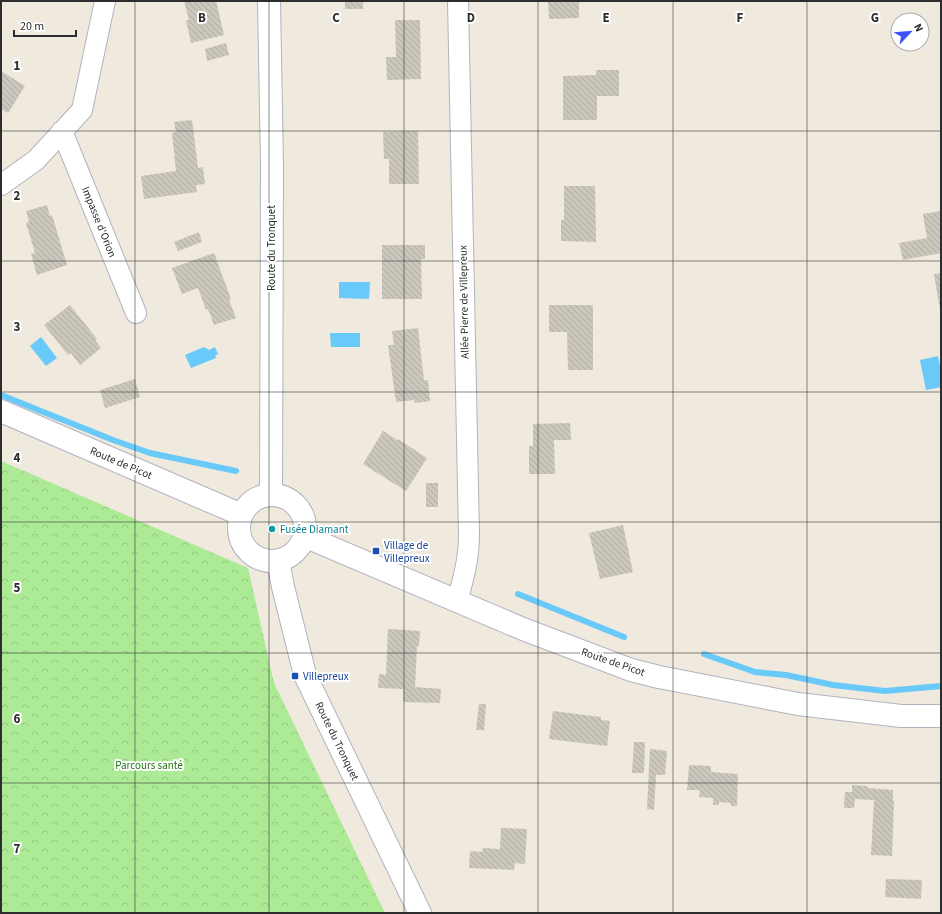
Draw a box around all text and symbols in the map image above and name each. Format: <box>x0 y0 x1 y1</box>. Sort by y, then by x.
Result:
text: B <box>198 9 206 27</box>
text: C <box>332 9 340 27</box>
text: D <box>467 9 475 27</box>
text: E <box>602 9 610 27</box>
text: F <box>737 9 744 27</box>
text: G <box>871 9 879 27</box>
scale bar <box>14 12 76 38</box>
north arrow <box>890 12 930 52</box>
text: 20 m <box>20 18 44 35</box>
text: N <box>910 21 927 34</box>
text: 1 <box>14 57 21 75</box>
street label: Impasse d'Orion <box>78 184 120 260</box>
text: 2 <box>14 187 21 205</box>
street label: Route du Tronquet <box>264 205 279 291</box>
street label: Allée Pierre de Villepreux <box>456 245 472 359</box>
text: 3 <box>14 318 21 336</box>
street label: Route de Picot <box>88 443 155 483</box>
text: 4 <box>14 449 21 467</box>
place label: Fusée Diamant <box>280 522 349 537</box>
marker: Fusée Diamant <box>267 524 277 534</box>
place label: Village de Villepreux <box>384 538 430 566</box>
marker: Village de Villepreux <box>371 546 381 556</box>
text: 5 <box>14 579 21 597</box>
street label: Route de Picot <box>579 644 647 680</box>
place label: Villepreux <box>303 669 349 684</box>
marker: Villepreux <box>290 671 300 681</box>
street label: Route du Tronquet <box>311 699 363 783</box>
text: 6 <box>14 710 21 728</box>
park label: Parcours santé <box>115 758 183 773</box>
text: 7 <box>14 840 21 858</box>

